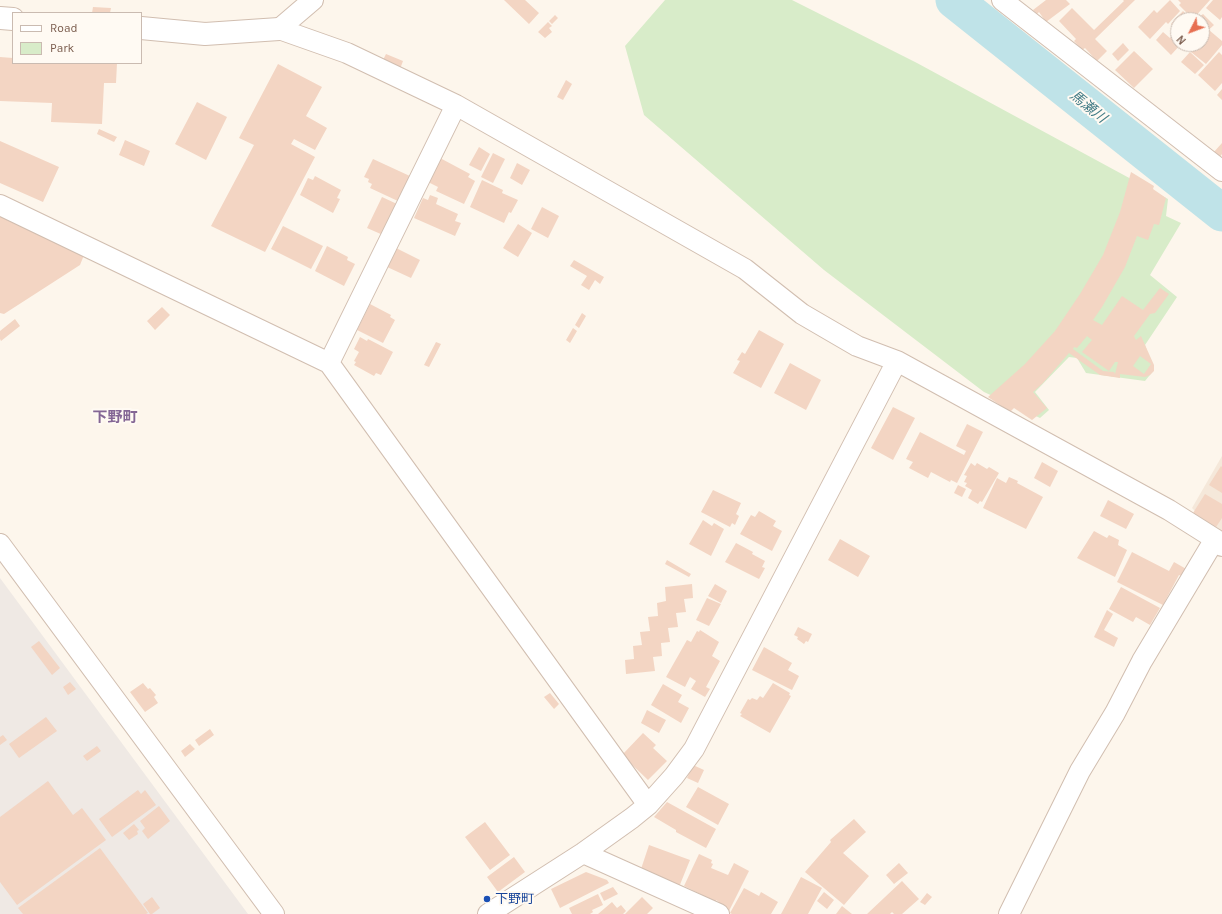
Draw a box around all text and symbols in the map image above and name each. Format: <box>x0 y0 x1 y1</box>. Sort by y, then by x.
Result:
legend <box>12 12 142 64</box>
north arrow <box>1170 12 1210 52</box>
text: Road <box>50 21 78 35</box>
text: N <box>1174 32 1189 47</box>
text: Park <box>50 41 74 55</box>
water label: 馬瀬川 <box>1066 87 1110 127</box>
district label: 下野町 <box>93 409 137 427</box>
place label: 下野町 <box>495 891 534 907</box>
marker: 下野町 <box>482 894 492 904</box>

